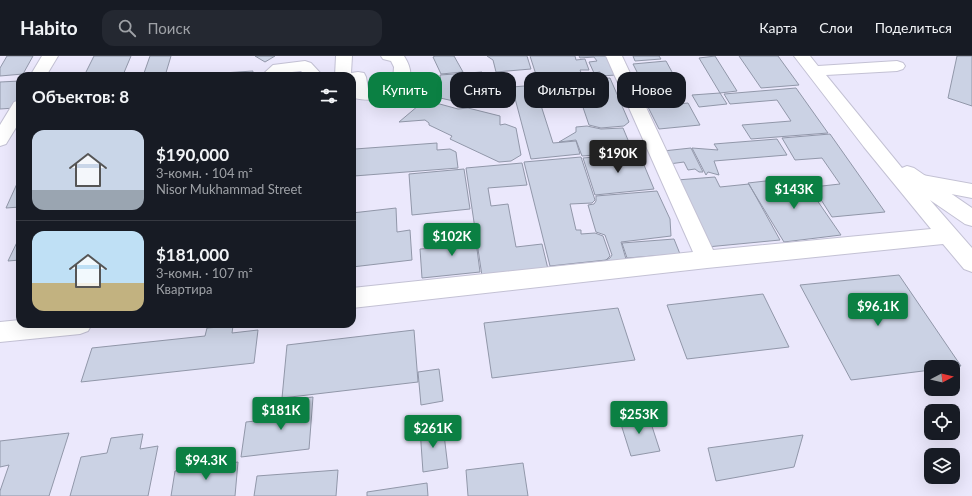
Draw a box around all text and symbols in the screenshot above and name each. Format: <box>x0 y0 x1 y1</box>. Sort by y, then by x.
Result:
search box <box>102 10 382 46</box>
text: Habito <box>20 16 78 39</box>
icon: search <box>116 17 138 39</box>
text: Поиск <box>148 19 190 37</box>
text: Карта <box>759 19 797 36</box>
text: Слои <box>819 19 853 36</box>
text: Поделиться <box>875 19 952 36</box>
chip: Купить <box>368 72 442 108</box>
chip: Снять <box>450 72 516 108</box>
chip: Фильтры <box>524 72 609 108</box>
chip: Новое <box>617 72 686 108</box>
icon: filters <box>318 85 340 107</box>
text: Объектов: 8 <box>32 86 129 107</box>
pin: $190K <box>590 140 646 174</box>
text: $190,000 <box>156 144 229 165</box>
text: $190K <box>598 145 638 161</box>
icon: home <box>64 146 112 194</box>
text: 3-комн. · 104 m² <box>156 165 253 181</box>
pin: $143K <box>766 176 822 210</box>
text: Nisor Mukhammad Street <box>156 181 302 197</box>
text: $143K <box>774 181 814 197</box>
pin: $102K <box>424 223 480 257</box>
text: $102K <box>432 228 472 244</box>
text: $181,000 <box>156 244 229 265</box>
icon: home <box>64 247 112 295</box>
text: 3-комн. · 107 m² <box>156 265 253 281</box>
text: Квартира <box>156 281 212 297</box>
pin: $96.1K <box>845 293 911 327</box>
text: $96.1K <box>857 298 899 314</box>
north arrow <box>924 360 960 396</box>
map controls <box>924 360 960 484</box>
pin: $181K <box>253 397 309 431</box>
pin: $253K <box>611 401 667 435</box>
text: $181K <box>261 402 301 418</box>
button: locate <box>924 404 960 440</box>
text: $253K <box>619 406 659 422</box>
pin: $261K <box>405 415 461 449</box>
text: $261K <box>413 420 453 436</box>
pin: $94.3K <box>173 447 239 481</box>
button: layers <box>924 448 960 484</box>
text: $94.3K <box>185 452 227 468</box>

